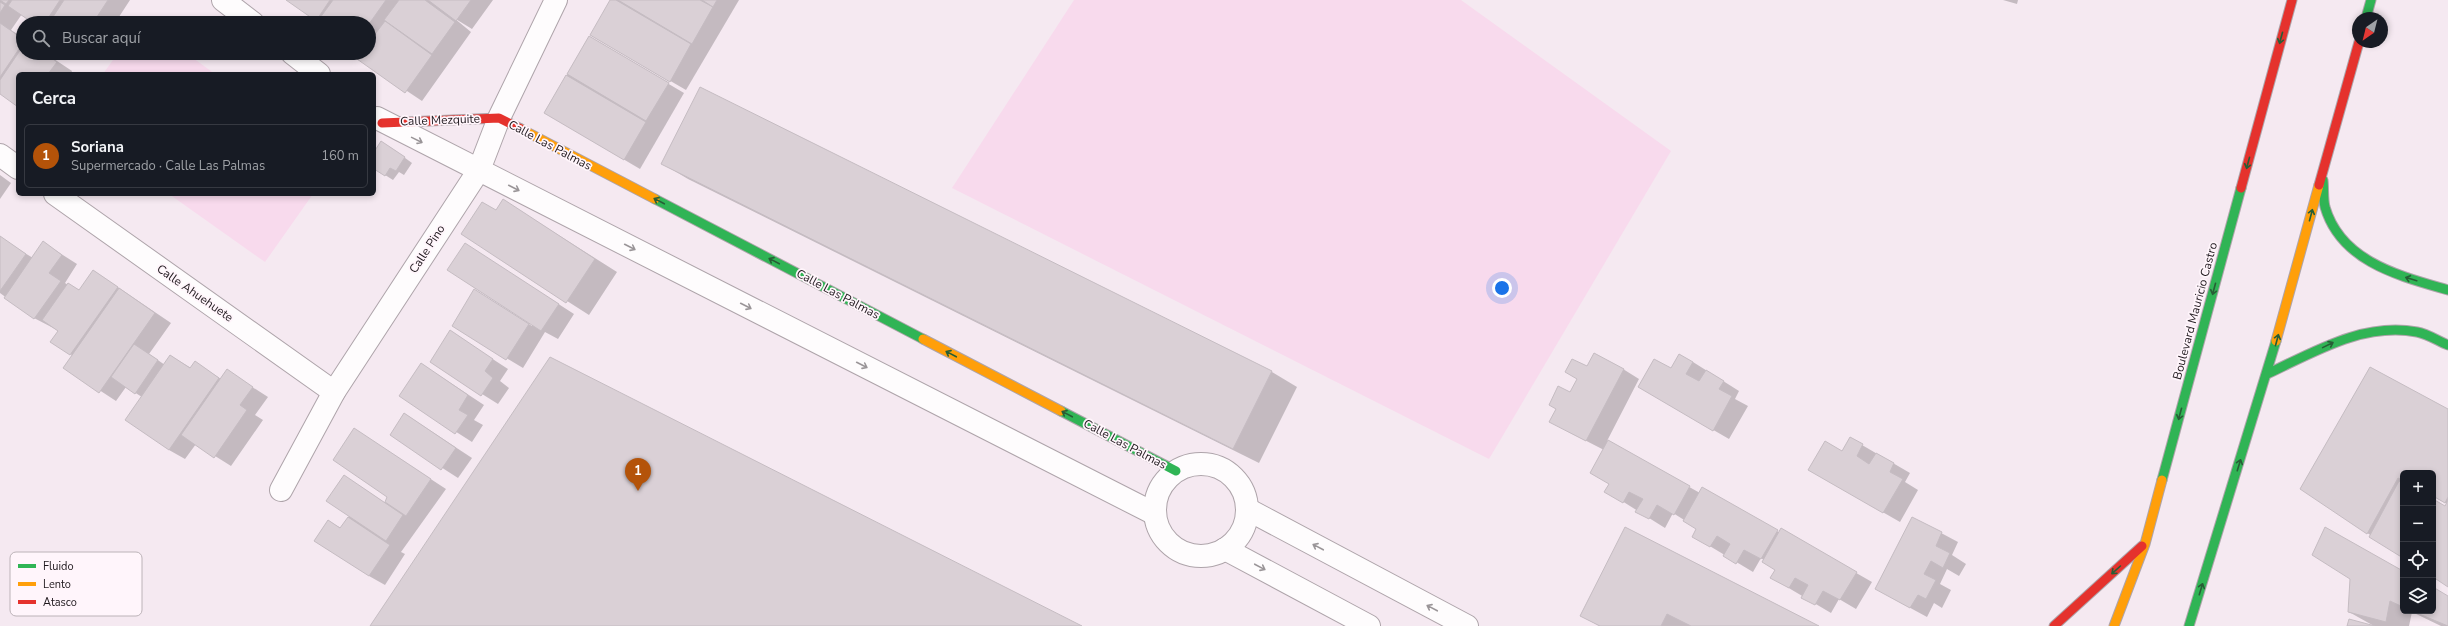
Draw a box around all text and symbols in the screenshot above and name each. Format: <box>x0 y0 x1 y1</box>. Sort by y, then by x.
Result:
north arrow <box>2352 12 2388 48</box>
search box <box>16 16 376 60</box>
icon: search <box>30 27 52 49</box>
text: Buscar aquí <box>62 28 140 48</box>
one-way arrow <box>2277 31 2285 44</box>
text: Cerca <box>32 87 76 110</box>
street label: Calle Mezquite <box>400 111 480 129</box>
street label: Calle Las Palmas <box>506 116 595 174</box>
text: Soriana <box>71 137 124 157</box>
one-way arrow <box>411 137 423 144</box>
text: 1 <box>42 147 50 165</box>
text: 160 m <box>321 147 359 165</box>
one-way arrow <box>2243 156 2251 169</box>
text: Supermercado · Calle Las Palmas <box>71 157 265 175</box>
one-way arrow <box>508 185 520 192</box>
one-way arrow <box>653 197 665 205</box>
one-way arrow <box>2308 209 2316 222</box>
street label: Calle Pino <box>405 221 449 276</box>
street label: Boulevard Mauricio Castro <box>2169 240 2221 381</box>
one-way arrow <box>624 244 636 251</box>
one-way arrow <box>768 257 780 265</box>
street label: Calle Ahuehuete <box>154 261 236 325</box>
street label: Calle Las Palmas <box>794 265 883 323</box>
one-way arrow <box>2404 275 2417 282</box>
your location <box>1492 278 1512 298</box>
one-way arrow <box>2209 282 2217 295</box>
one-way arrow <box>740 302 752 310</box>
one-way arrow <box>2274 334 2281 347</box>
one-way arrow <box>2321 341 2333 348</box>
one-way arrow <box>946 350 958 357</box>
one-way arrow <box>855 361 867 369</box>
one-way arrow <box>2176 407 2183 420</box>
one-way arrow <box>1061 410 1073 417</box>
street label: Calle Las Palmas <box>1081 415 1170 473</box>
pin: 1 <box>625 458 651 491</box>
one-way arrow <box>2236 458 2243 471</box>
map controls <box>2400 470 2436 614</box>
button: + <box>2400 470 2436 506</box>
button: − <box>2400 506 2436 542</box>
one-way arrow <box>1312 542 1324 550</box>
button: locate <box>2400 542 2436 578</box>
legend <box>10 552 142 616</box>
text: Fluido <box>43 559 74 574</box>
one-way arrow <box>1253 564 1265 572</box>
one-way arrow <box>2111 565 2121 575</box>
text: Lento <box>43 577 71 592</box>
button: layers <box>2400 578 2436 614</box>
one-way arrow <box>2198 582 2205 595</box>
text: Atasco <box>43 595 77 610</box>
one-way arrow <box>1427 603 1439 611</box>

